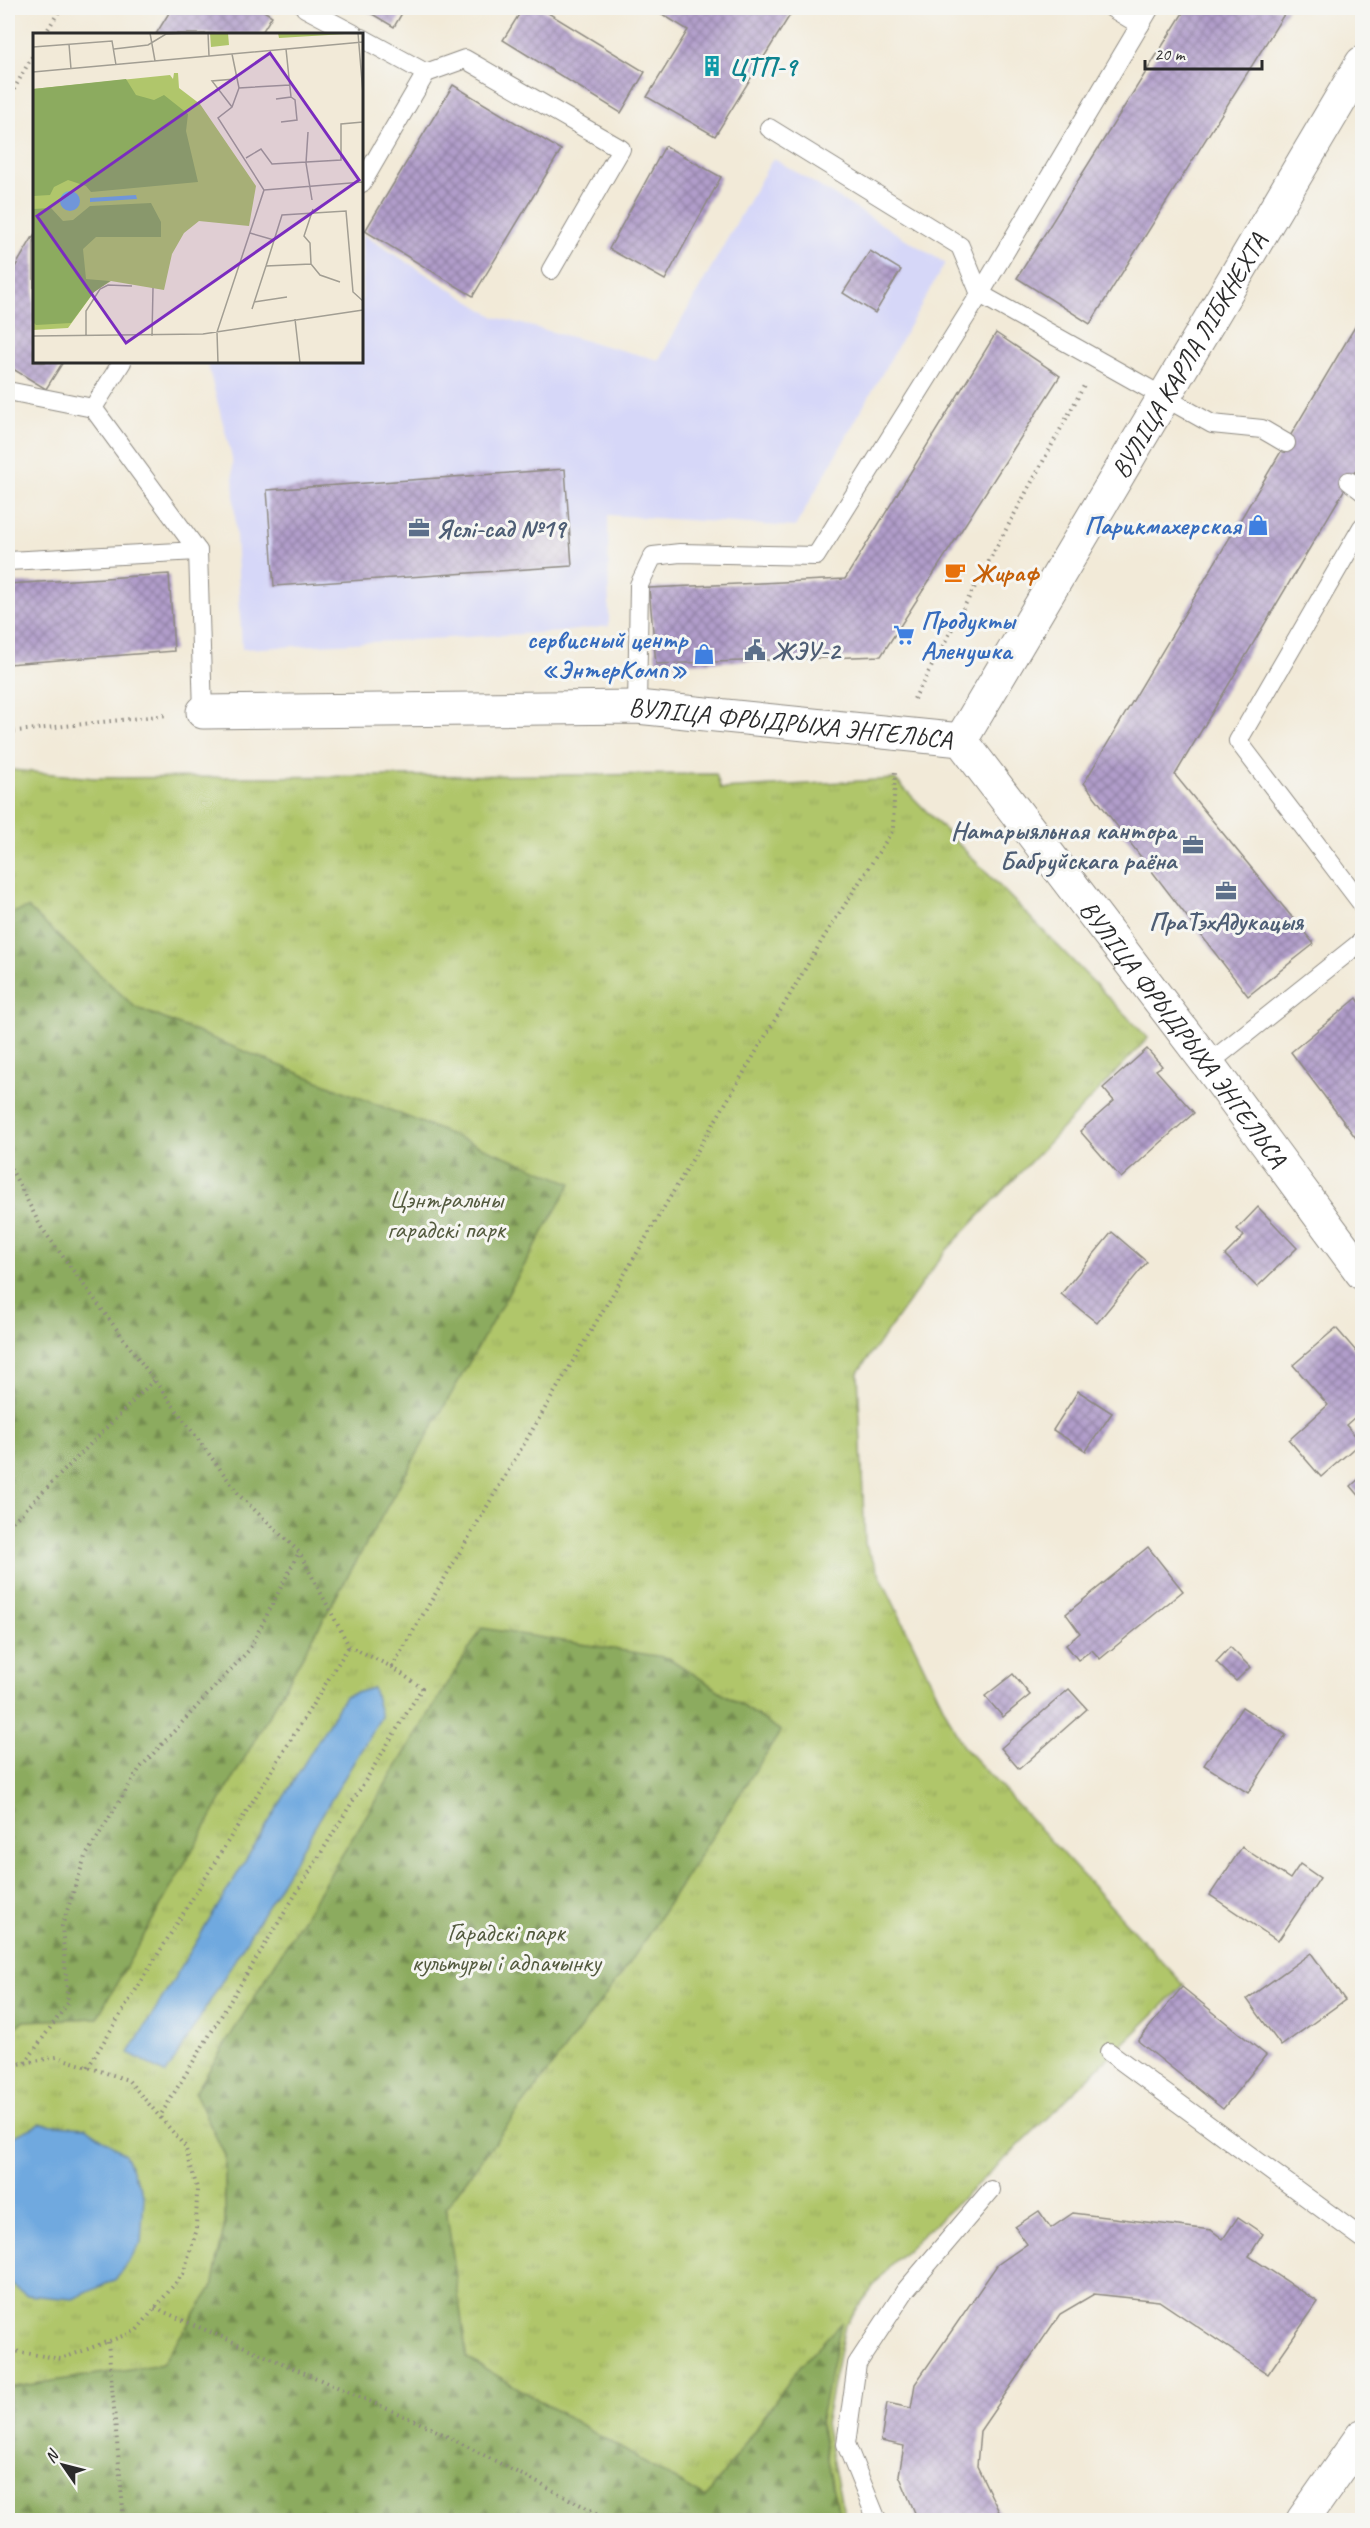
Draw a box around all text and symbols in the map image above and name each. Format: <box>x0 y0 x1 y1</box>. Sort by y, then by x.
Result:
inset map <box>33 33 363 363</box>
scale bar <box>1145 33 1262 71</box>
text: 20 m <box>1154 43 1187 65</box>
place label: ЦТП-9 <box>729 50 799 83</box>
building icon: ЦТП-9 <box>700 54 724 78</box>
street label: ВУЛІЦА КАРЛА ЛІБКНЕХТА <box>1103 226 1275 484</box>
place label: Парикмахерская <box>1084 509 1243 542</box>
place label: Яслі-сад №19 <box>436 512 567 545</box>
shop icon: Парикмахерская <box>1246 513 1270 537</box>
office icon: Яслі-сад №19 <box>407 516 431 540</box>
place label: Жираф <box>972 556 1040 589</box>
cafe icon: Жираф <box>943 560 967 584</box>
place label: Продукты Аленушка <box>921 604 1017 667</box>
place label: сервисный центр «ЭнтерКомп» <box>527 623 689 686</box>
supermarket icon: Продукты Аленушка <box>892 623 916 647</box>
place label: ЖЭУ-2 <box>772 634 842 667</box>
public building icon: ЖЭУ-2 <box>743 638 767 662</box>
shop icon: сервисный центр «ЭнтерКомп» <box>692 642 716 666</box>
street label: ВУЛІЦА ФРЫДРЫХА ЭНГЕЛЬСА <box>628 690 954 756</box>
place label: Натарыяльная кантора Бабруйскага раёна <box>951 814 1179 877</box>
office icon: Натарыяльная кантора Бабруйскага раёна <box>1181 833 1205 857</box>
office icon: ПраТэхАдукацыя <box>1214 879 1238 903</box>
street label: ВУЛІЦА ФРЫДРЫХА ЭНГЕЛЬСА <box>1073 894 1295 1174</box>
place label: ПраТэхАдукацыя <box>1149 905 1305 938</box>
park label: Цэнтральны гарадскі парк <box>387 1183 507 1246</box>
park label: Гарадскі парк культуры і адпачынку <box>411 1916 603 1979</box>
north arrow <box>33 2435 93 2495</box>
text: N <box>40 2445 64 2467</box>

